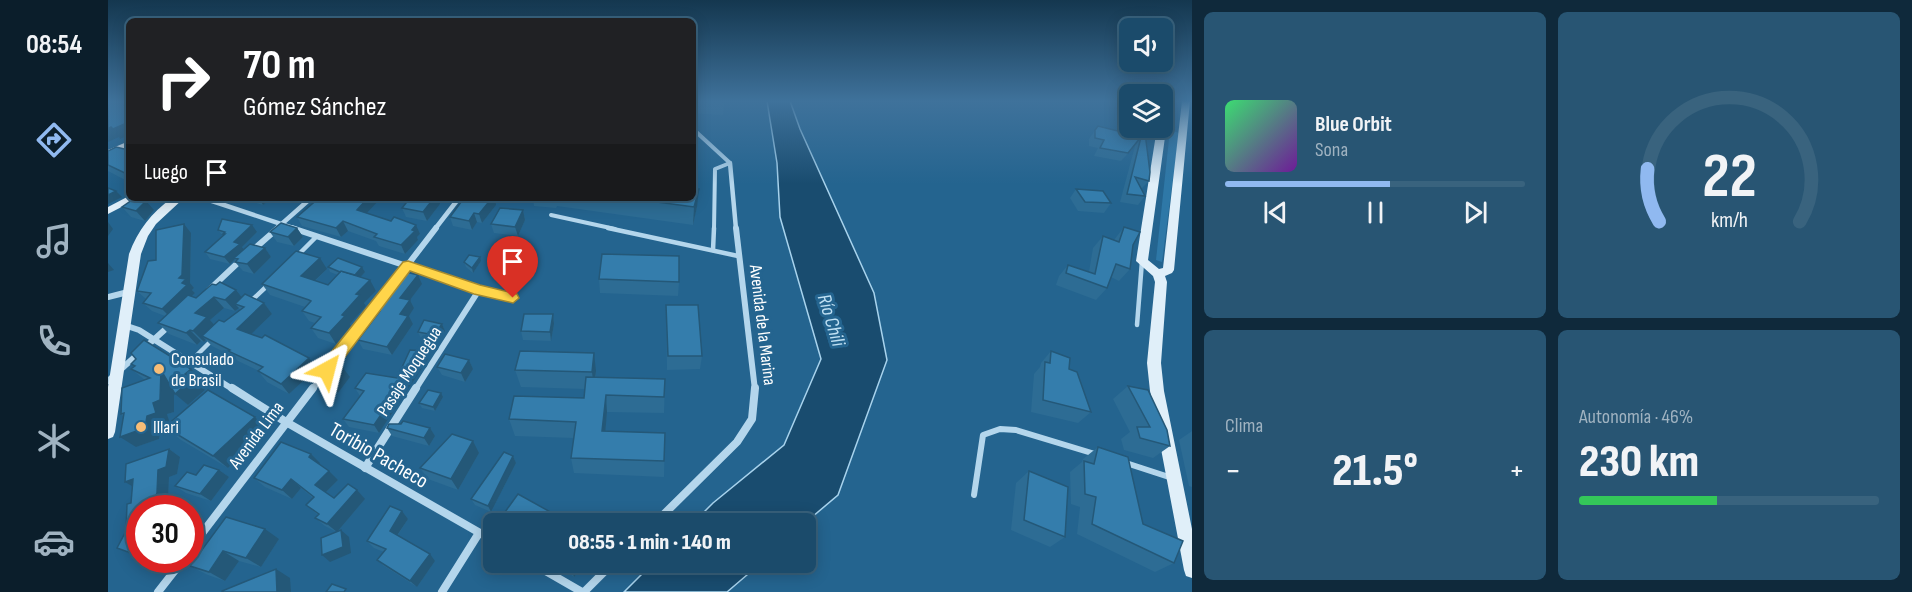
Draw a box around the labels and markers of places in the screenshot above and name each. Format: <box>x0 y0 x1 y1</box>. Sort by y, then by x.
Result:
pin <box>487 236 538 298</box>
place label: Consulado de Brasil <box>171 349 234 391</box>
marker: Consulado de Brasil <box>152 362 166 376</box>
place label: Illari <box>153 417 179 438</box>
marker: Illari <box>134 420 148 434</box>

